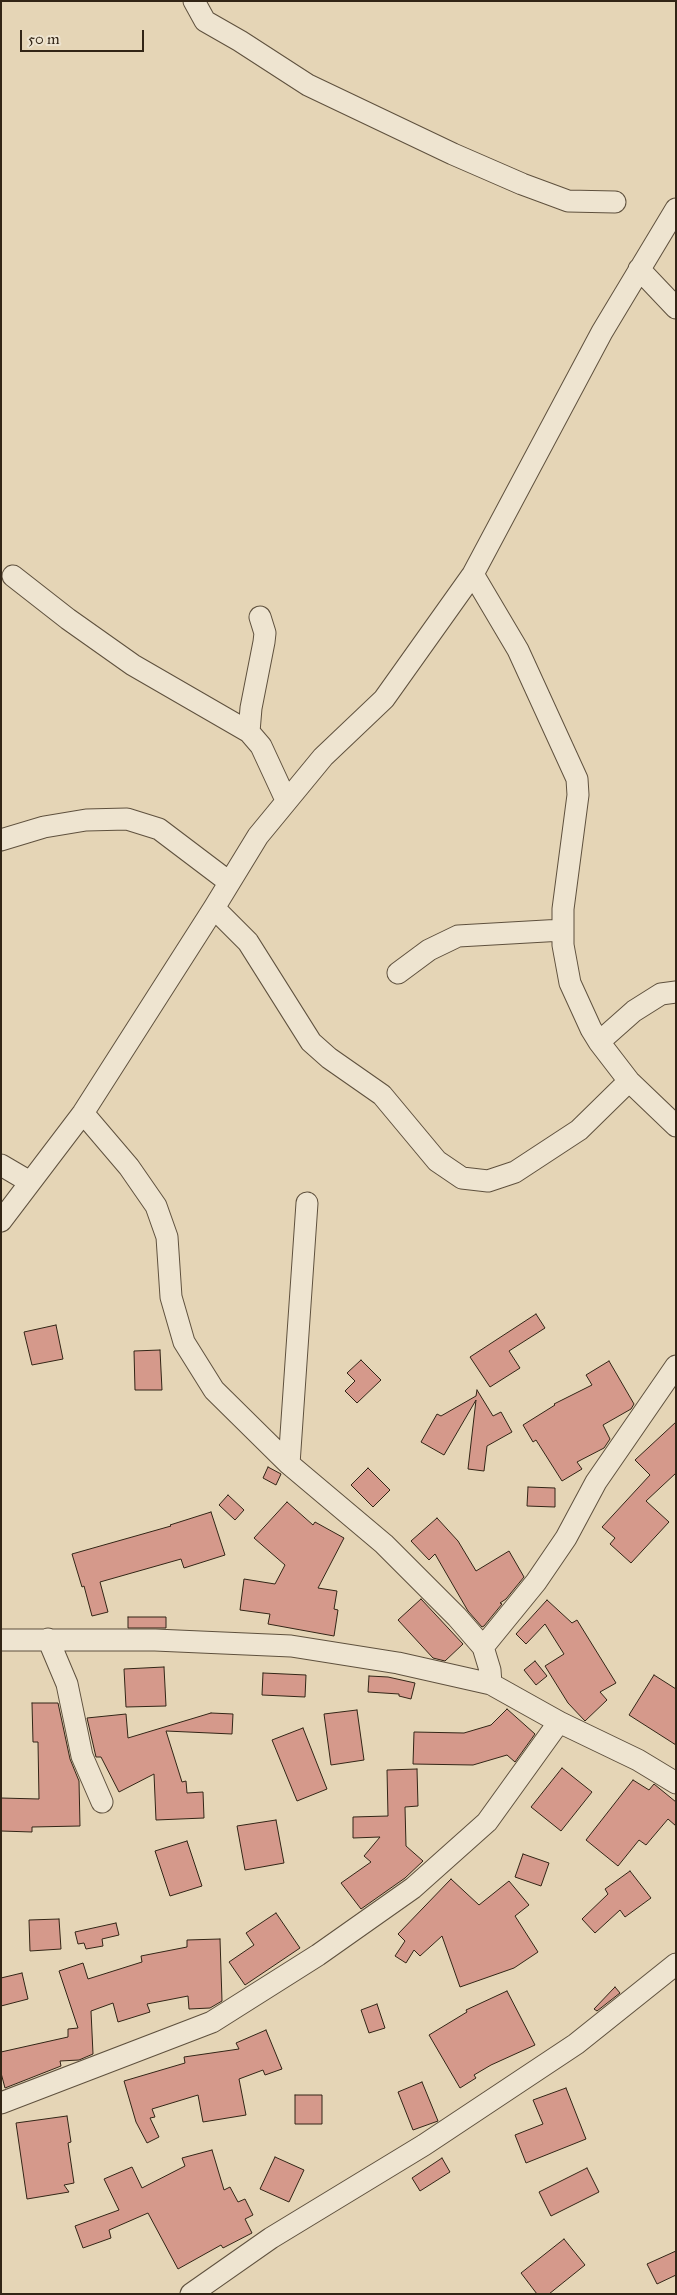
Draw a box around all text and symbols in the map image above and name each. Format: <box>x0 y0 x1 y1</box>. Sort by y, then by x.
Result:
scale bar <box>22 20 146 52</box>
text: 50 m <box>28 30 60 48</box>

